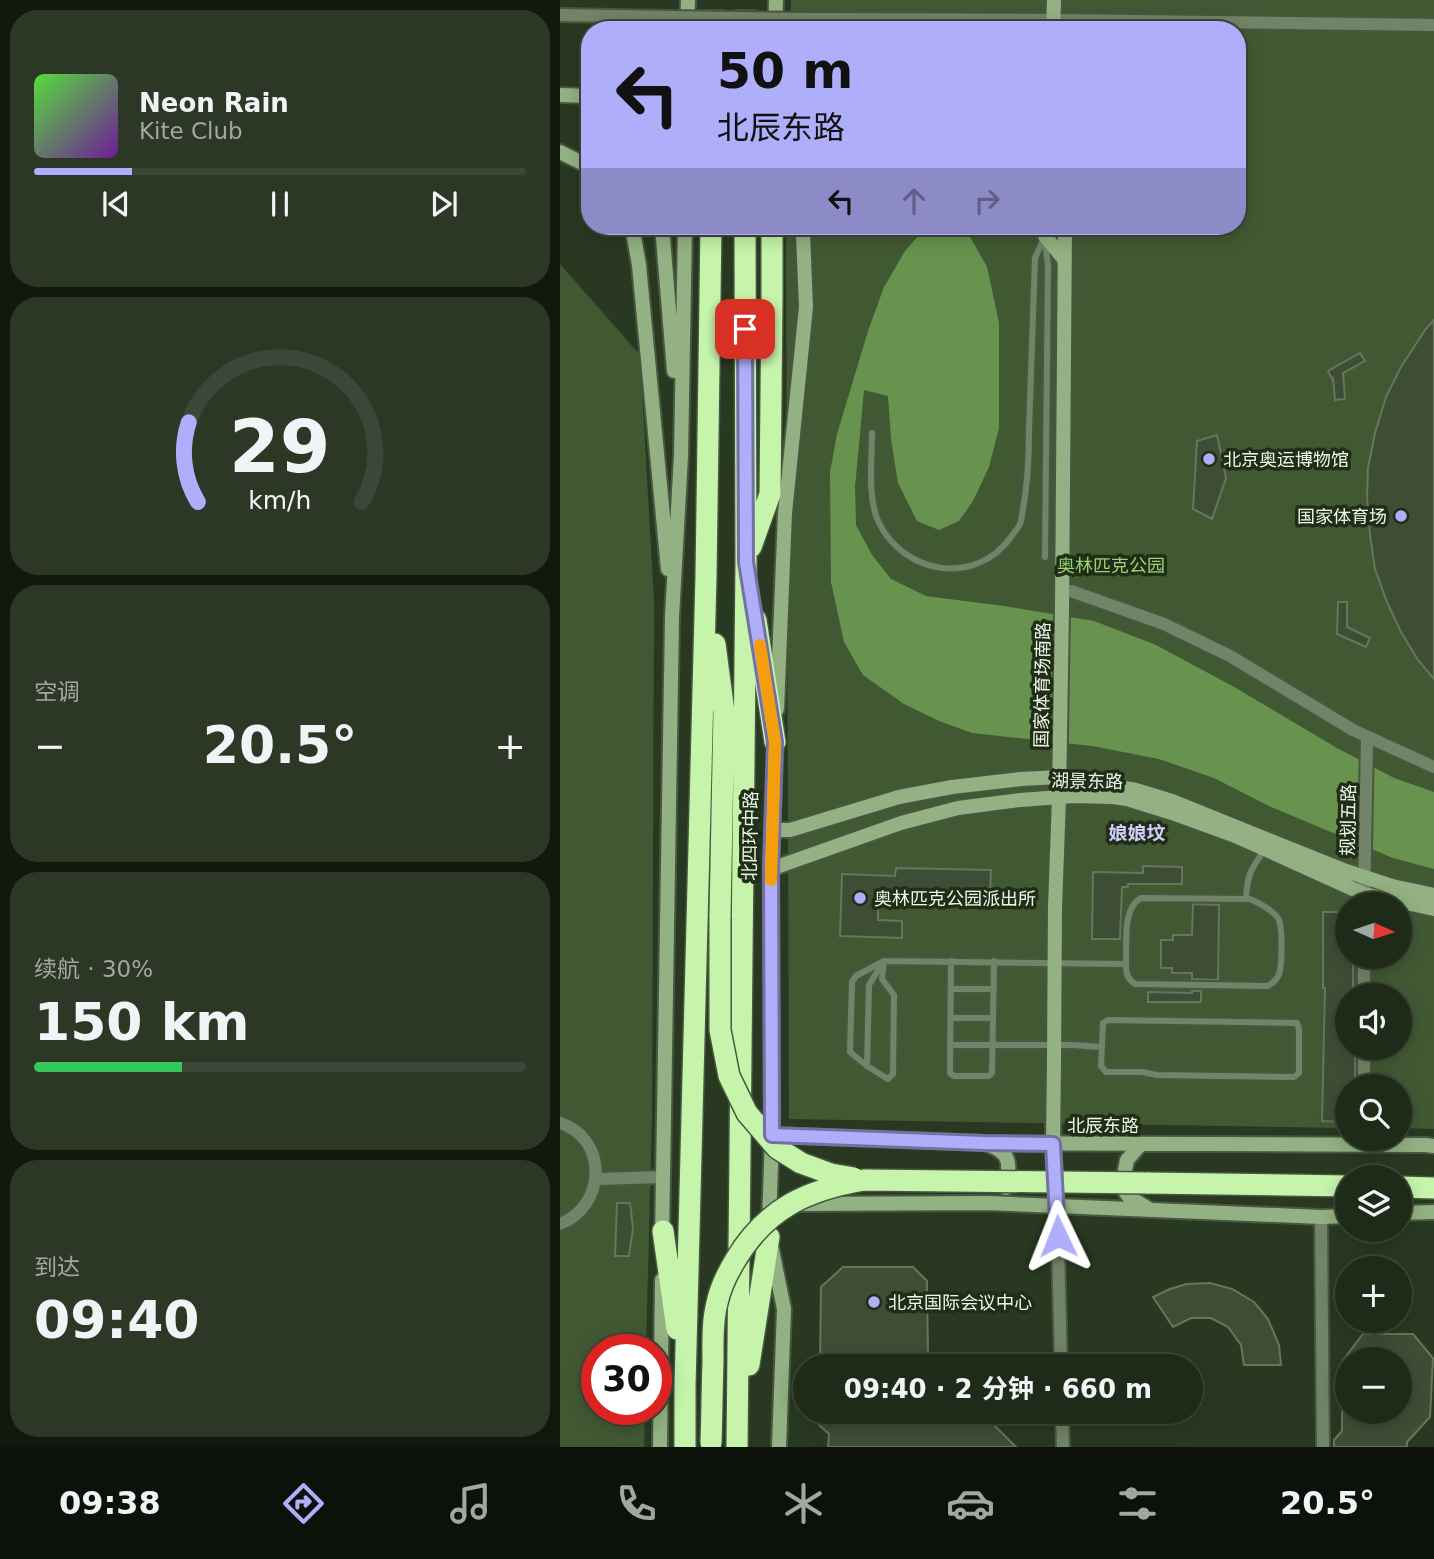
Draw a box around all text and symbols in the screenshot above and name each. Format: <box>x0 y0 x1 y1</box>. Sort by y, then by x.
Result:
text: 50 m <box>717 43 853 100</box>
icon: left <box>602 49 693 140</box>
text: Neon Rain <box>139 88 289 118</box>
text: 北辰东路 <box>717 109 845 147</box>
text: Kite Club <box>139 118 243 144</box>
icon: left <box>822 182 860 220</box>
icon: ahead <box>895 182 933 220</box>
icon: right <box>968 182 1006 220</box>
icon: previous <box>97 185 135 223</box>
icon: pause <box>261 185 299 223</box>
icon: next <box>425 185 463 223</box>
pin <box>715 299 775 359</box>
icon: arrive <box>726 310 764 348</box>
text: 29 <box>229 405 331 490</box>
place label: 北京奥运博物馆 <box>1223 449 1349 470</box>
marker: 北京奥运博物馆 <box>1201 451 1217 467</box>
text: km/h <box>248 486 312 515</box>
place label: 国家体育场 <box>1297 506 1387 527</box>
marker: 国家体育场 <box>1393 508 1409 524</box>
park label: 奥林匹克公园 <box>1057 555 1165 576</box>
street label: 国家体育场南路 <box>1030 622 1054 748</box>
text: 空调 <box>34 679 80 705</box>
text: 20.5° <box>203 715 357 775</box>
text: − <box>34 724 66 768</box>
text: + <box>494 724 526 768</box>
street label: 湖景东路 <box>1051 770 1123 792</box>
street label: 规划五路 <box>1337 784 1359 856</box>
street label: 北四环中路 <box>739 791 761 881</box>
district label: 娘娘坟 <box>1108 822 1166 844</box>
place label: 奥林匹克公园派出所 <box>874 888 1036 909</box>
marker: 奥林匹克公园派出所 <box>852 890 868 906</box>
north arrow <box>1335 892 1412 970</box>
map controls <box>1335 892 1412 1424</box>
text: 续航 · 30% <box>34 956 153 982</box>
button: sound <box>1335 983 1412 1060</box>
text: 150 km <box>34 992 249 1052</box>
button: search <box>1335 1074 1412 1151</box>
street label: 北辰东路 <box>1067 1115 1139 1136</box>
button: layers <box>1335 1165 1412 1242</box>
position arrow <box>1021 1199 1095 1273</box>
text: 到达 <box>34 1254 80 1280</box>
button: + <box>1335 1256 1412 1333</box>
text: 09:40 <box>34 1290 200 1350</box>
place label: 北京国际会议中心 <box>888 1292 1032 1313</box>
marker: 北京国际会议中心 <box>866 1294 882 1310</box>
speed limit sign: 30 <box>581 1334 672 1425</box>
button: − <box>1335 1347 1412 1424</box>
text: 09:40 · 2 分钟 · 660 m <box>844 1374 1152 1404</box>
icon: directions <box>279 1479 328 1528</box>
icon: music <box>446 1479 495 1528</box>
icon: phone <box>612 1479 661 1528</box>
icon: climate <box>779 1479 828 1528</box>
icon: car <box>946 1479 995 1528</box>
icon: filters <box>1113 1479 1162 1528</box>
text: 09:38 <box>59 1484 161 1522</box>
text: 20.5° <box>1280 1484 1375 1522</box>

